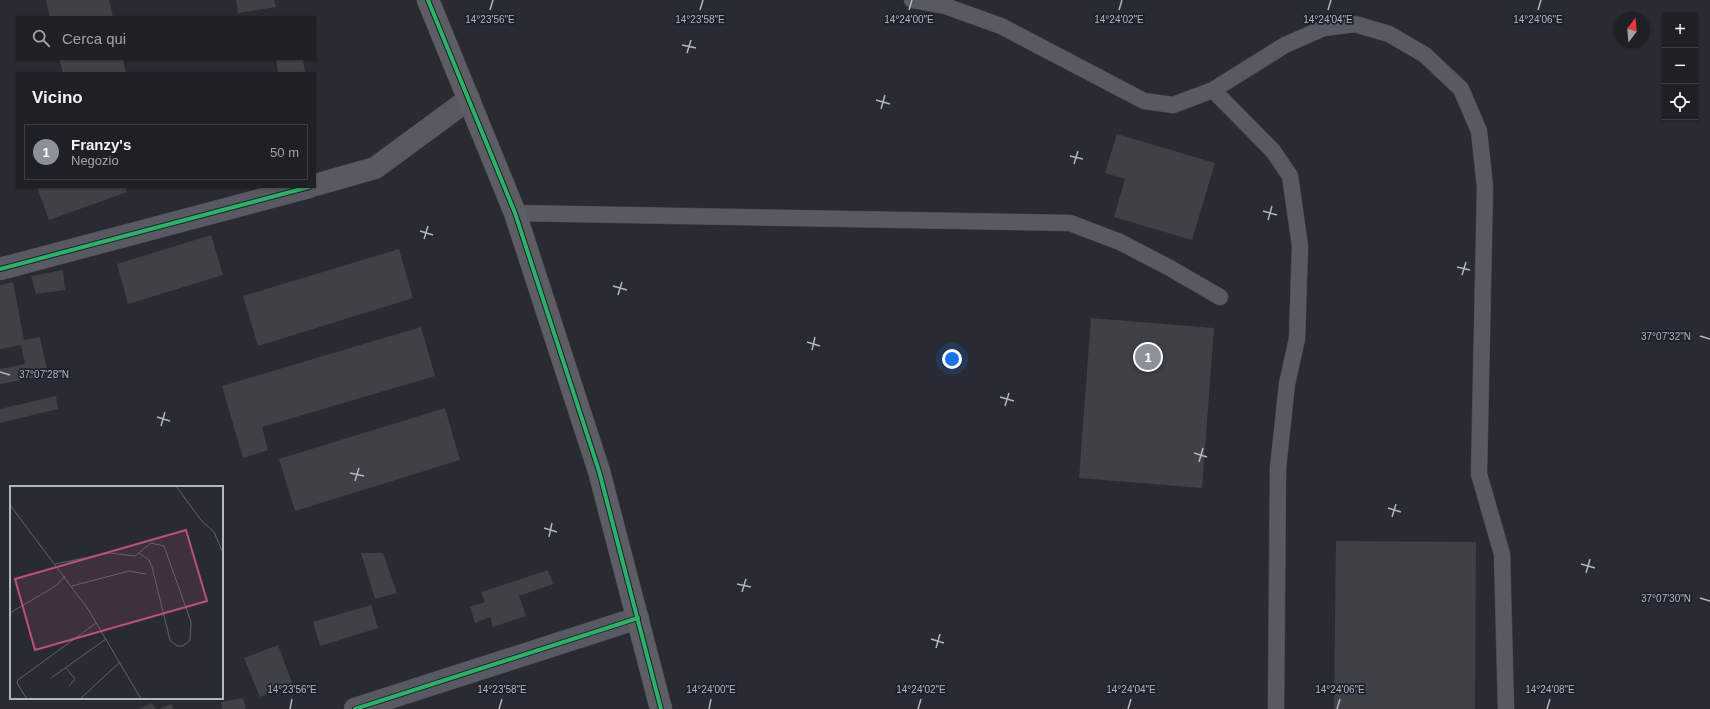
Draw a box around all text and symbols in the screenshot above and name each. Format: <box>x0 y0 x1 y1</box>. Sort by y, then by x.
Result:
north arrow <box>1614 12 1650 48</box>
map controls <box>1662 12 1698 120</box>
button: + <box>1662 12 1698 48</box>
text: 14°23'56"E <box>465 14 515 25</box>
text: 14°23'58"E <box>675 14 725 25</box>
text: 14°24'00"E <box>884 14 934 25</box>
text: 14°24'02"E <box>1094 14 1144 25</box>
text: 14°24'04"E <box>1303 14 1353 25</box>
text: 14°24'06"E <box>1513 14 1563 25</box>
search box <box>16 16 316 60</box>
icon: search <box>30 27 52 49</box>
text: Cerca qui <box>62 30 126 47</box>
button: − <box>1662 48 1698 84</box>
button: locate <box>1662 84 1698 120</box>
text: Vicino <box>32 88 83 107</box>
text: Franzy's <box>71 136 131 153</box>
text: 1 <box>42 145 50 160</box>
text: 50 m <box>270 145 299 160</box>
text: Negozio <box>71 153 119 168</box>
text: 37°07'32"N <box>1641 331 1691 342</box>
pin: 1 <box>1135 342 1161 372</box>
your location <box>942 349 962 369</box>
text: 37°07'28"N <box>19 369 69 380</box>
inset map <box>10 486 223 699</box>
text: 37°07'30"N <box>1641 593 1691 604</box>
text: 14°23'56"E <box>267 684 317 695</box>
text: 14°23'58"E <box>477 684 527 695</box>
text: 14°24'00"E <box>686 684 736 695</box>
text: 14°24'02"E <box>896 684 946 695</box>
text: 14°24'04"E <box>1106 684 1156 695</box>
text: 14°24'06"E <box>1315 684 1365 695</box>
text: 14°24'08"E <box>1525 684 1575 695</box>

